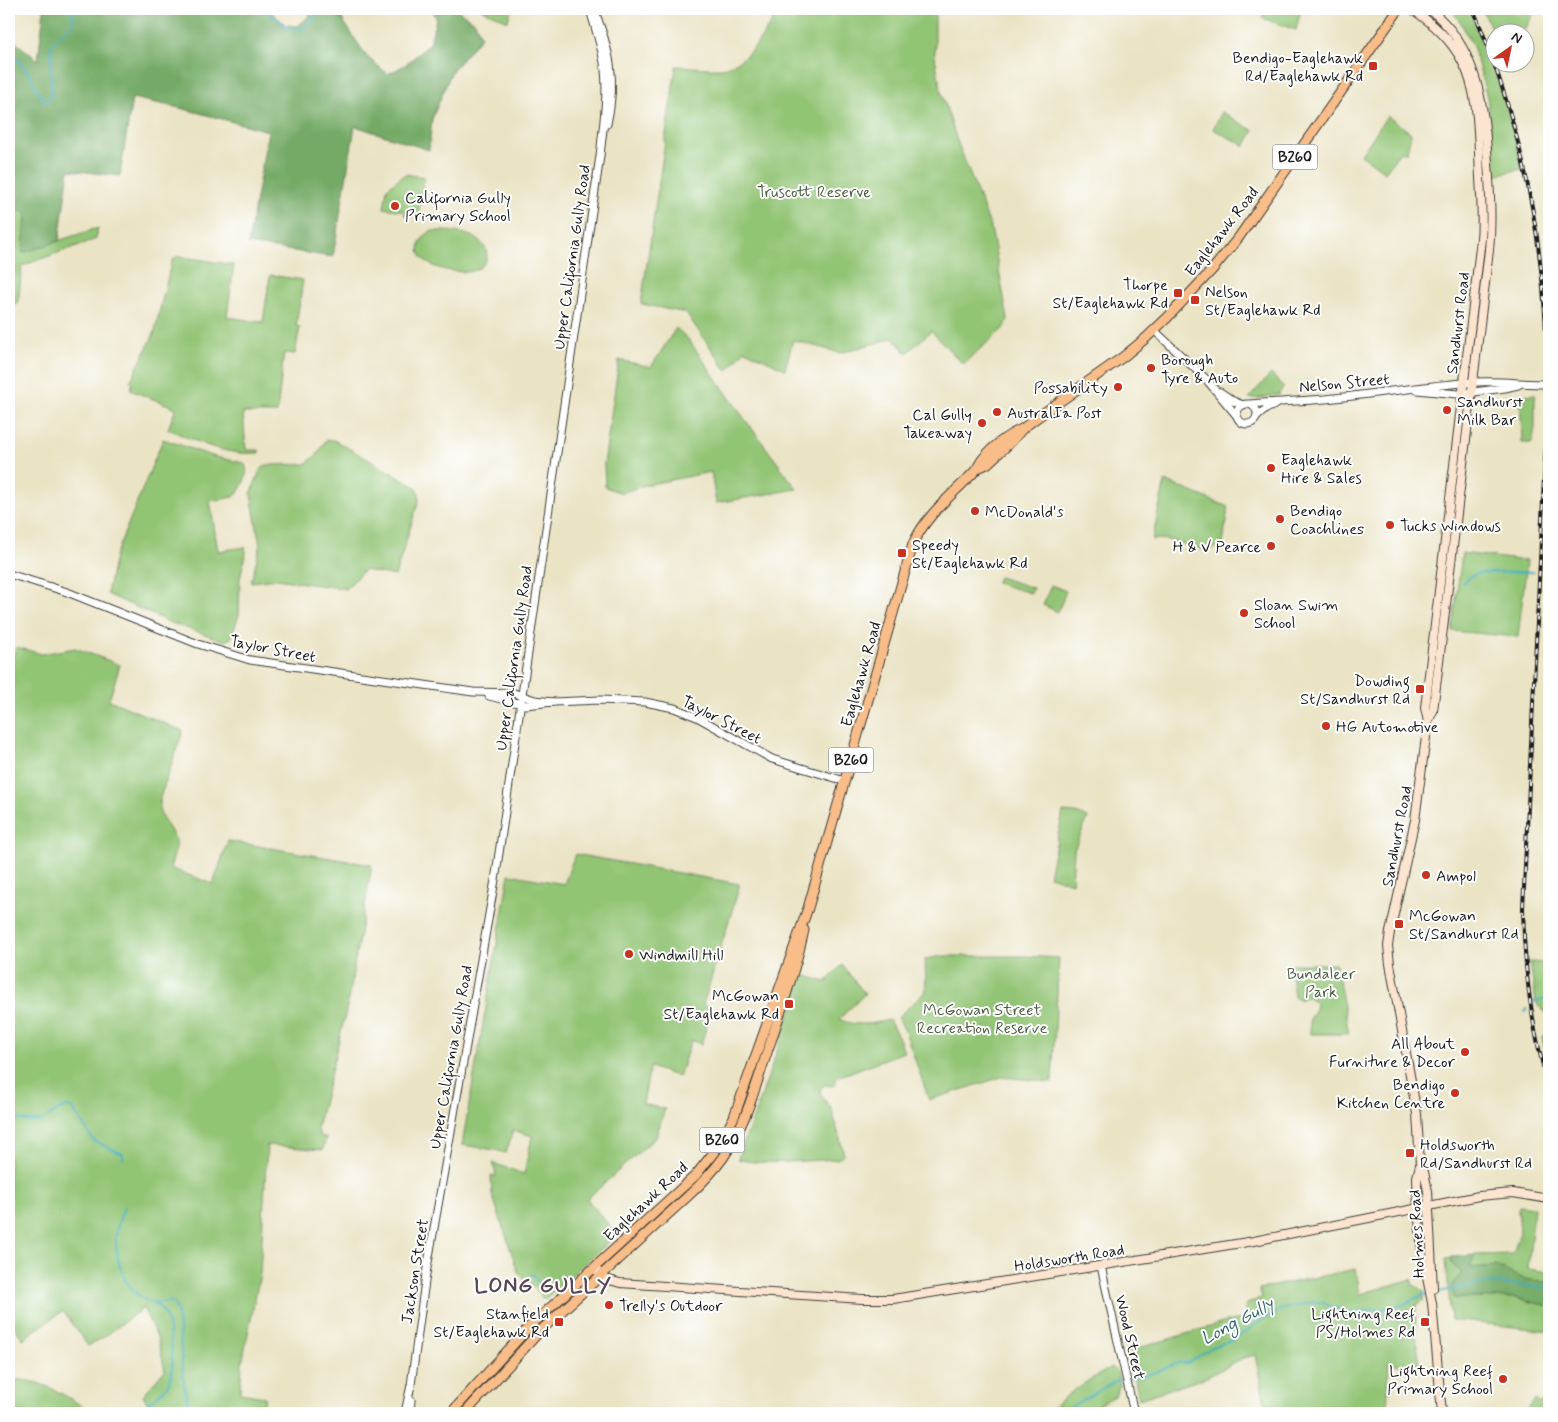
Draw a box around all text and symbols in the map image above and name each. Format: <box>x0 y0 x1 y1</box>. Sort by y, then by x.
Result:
north arrow <box>1486 22 1536 72</box>
text: N <box>1508 28 1525 48</box>
place label: Bendigo-Eaglehawk Rd/Eaglehawk Rd <box>1233 48 1363 87</box>
marker: Bendigo-Eaglehawk Rd/Eaglehawk Rd <box>1367 60 1379 72</box>
road number: B260 <box>1272 144 1318 170</box>
street label: Upper California Gully Road <box>549 163 598 351</box>
park label: Truscott Reserve <box>757 182 871 203</box>
street label: Eaglehawk Road <box>1181 183 1264 281</box>
place label: California Gully Primary School <box>405 188 511 227</box>
marker: California Gully Primary School <box>389 200 401 212</box>
street label: Sandhurst Road <box>1442 271 1475 375</box>
place label: Thorpe St/Eaglehawk Rd <box>1052 275 1168 314</box>
place label: Nelson St/Eaglehawk Rd <box>1205 282 1321 321</box>
marker: Thorpe St/Eaglehawk Rd <box>1172 287 1184 299</box>
marker: Nelson St/Eaglehawk Rd <box>1189 294 1201 306</box>
place label: Borough Tyre & Auto <box>1161 350 1238 389</box>
marker: Borough Tyre & Auto <box>1145 362 1157 374</box>
street label: Nelson Street <box>1298 369 1390 398</box>
place label: Possability <box>1034 378 1108 399</box>
marker: Possability <box>1112 381 1124 393</box>
place label: Sandhurst Milk Bar <box>1457 392 1523 431</box>
place label: AustralIa Post <box>1007 403 1102 424</box>
marker: Sandhurst Milk Bar <box>1441 404 1453 416</box>
place label: Cal Gully Takeaway <box>903 405 972 444</box>
marker: AustralIa Post <box>991 406 1003 418</box>
marker: Cal Gully Takeaway <box>976 417 988 429</box>
place label: Eaglehawk Hire & Sales <box>1281 450 1362 489</box>
marker: Eaglehawk Hire & Sales <box>1265 462 1277 474</box>
place label: Bendigo Coachlines <box>1290 501 1364 540</box>
place label: McDonald's <box>985 502 1064 523</box>
marker: McDonald's <box>969 505 981 517</box>
marker: Bendigo Coachlines <box>1274 513 1286 525</box>
place label: Tucks Windows <box>1400 516 1501 537</box>
marker: Tucks Windows <box>1384 519 1396 531</box>
place label: Speedy St/Eaglehawk Rd <box>912 535 1028 574</box>
place label: H & V Pearce <box>1173 537 1261 558</box>
marker: H & V Pearce <box>1265 540 1277 552</box>
marker: Speedy St/Eaglehawk Rd <box>896 547 908 559</box>
street label: Upper California Gully Road <box>491 564 540 752</box>
place label: Sloan Swim School <box>1254 595 1338 634</box>
marker: Sloan Swim School <box>1238 607 1250 619</box>
street label: Eaglehawk Road <box>836 619 886 729</box>
street label: Taylor Street <box>228 631 318 668</box>
place label: Dowding St/Sandhurst Rd <box>1300 671 1410 710</box>
marker: Dowding St/Sandhurst Rd <box>1414 683 1426 695</box>
street label: Taylor Street <box>678 691 765 749</box>
place label: HG Automotive <box>1336 717 1439 738</box>
marker: HG Automotive <box>1320 720 1332 732</box>
road number: B260 <box>828 748 874 772</box>
street label: Sandhurst Road <box>1377 784 1418 889</box>
place label: Ampol <box>1436 866 1476 887</box>
marker: Ampol <box>1420 869 1432 881</box>
place label: McGowan St/Sandhurst Rd <box>1409 906 1519 945</box>
marker: McGowan St/Sandhurst Rd <box>1393 918 1405 930</box>
place label: Windmill Hill <box>639 945 724 966</box>
marker: Windmill Hill <box>623 948 635 960</box>
street label: Upper California Gully Road <box>425 964 480 1151</box>
park label: Bundaleer Park <box>1287 964 1356 1003</box>
place label: McGowan St/Eaglehawk Rd <box>663 986 779 1025</box>
marker: McGowan St/Eaglehawk Rd <box>783 998 795 1010</box>
park label: McGowan Street Recreation Reserve <box>917 1000 1047 1039</box>
place label: All About Furniture & Decor <box>1329 1034 1456 1073</box>
marker: All About Furniture & Decor <box>1459 1046 1471 1058</box>
place label: Bendigo Kitchen Centre <box>1337 1075 1445 1114</box>
marker: Bendigo Kitchen Centre <box>1449 1087 1461 1099</box>
road number: B260 <box>700 1128 744 1152</box>
place label: Holdsworth Rd/Sandhurst Rd <box>1420 1135 1532 1174</box>
marker: Holdsworth Rd/Sandhurst Rd <box>1404 1147 1416 1159</box>
street label: Eaglehawk Road <box>599 1157 693 1247</box>
street label: Holmes Road <box>1405 1189 1430 1279</box>
street label: Jackson Street <box>397 1217 434 1325</box>
street label: Holdsworth Road <box>1013 1239 1126 1278</box>
district label: LONG GULLY <box>474 1272 612 1300</box>
water label: Long Gully <box>1197 1292 1280 1353</box>
street label: Wood Street <box>1110 1293 1150 1382</box>
place label: Trelly's Outdoor <box>619 1296 723 1317</box>
marker: Trelly's Outdoor <box>603 1299 615 1311</box>
place label: Stanfield St/Eaglehawk Rd <box>433 1304 549 1343</box>
place label: Lightning Reef PS/Holmes Rd <box>1311 1304 1415 1343</box>
marker: Stanfield St/Eaglehawk Rd <box>553 1316 565 1328</box>
marker: Lightning Reef PS/Holmes Rd <box>1419 1316 1431 1328</box>
place label: Lightning Reef Primary School <box>1387 1361 1493 1400</box>
marker: Lightning Reef Primary School <box>1497 1373 1509 1385</box>

